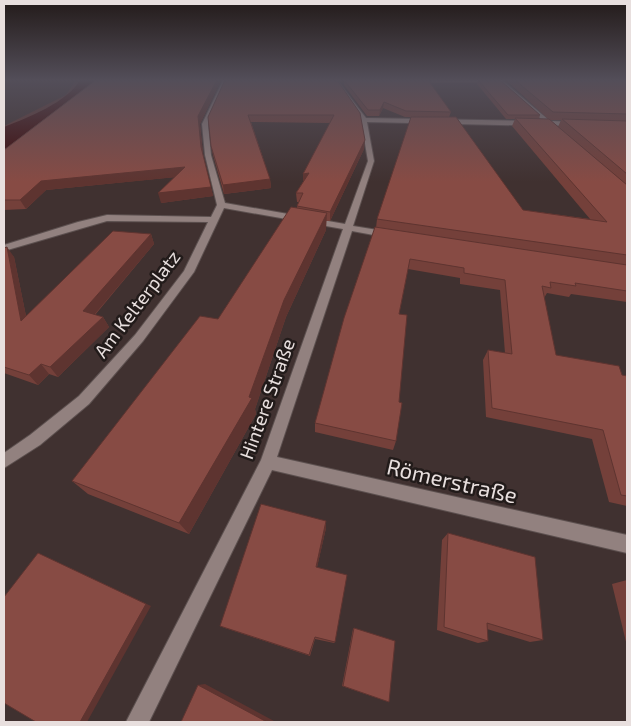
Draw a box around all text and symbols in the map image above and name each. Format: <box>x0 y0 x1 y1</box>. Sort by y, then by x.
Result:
street label: Am Kelterplatz <box>89 245 184 362</box>
street label: Hintere Straße <box>234 335 299 462</box>
street label: Römerstraße <box>384 452 520 508</box>

